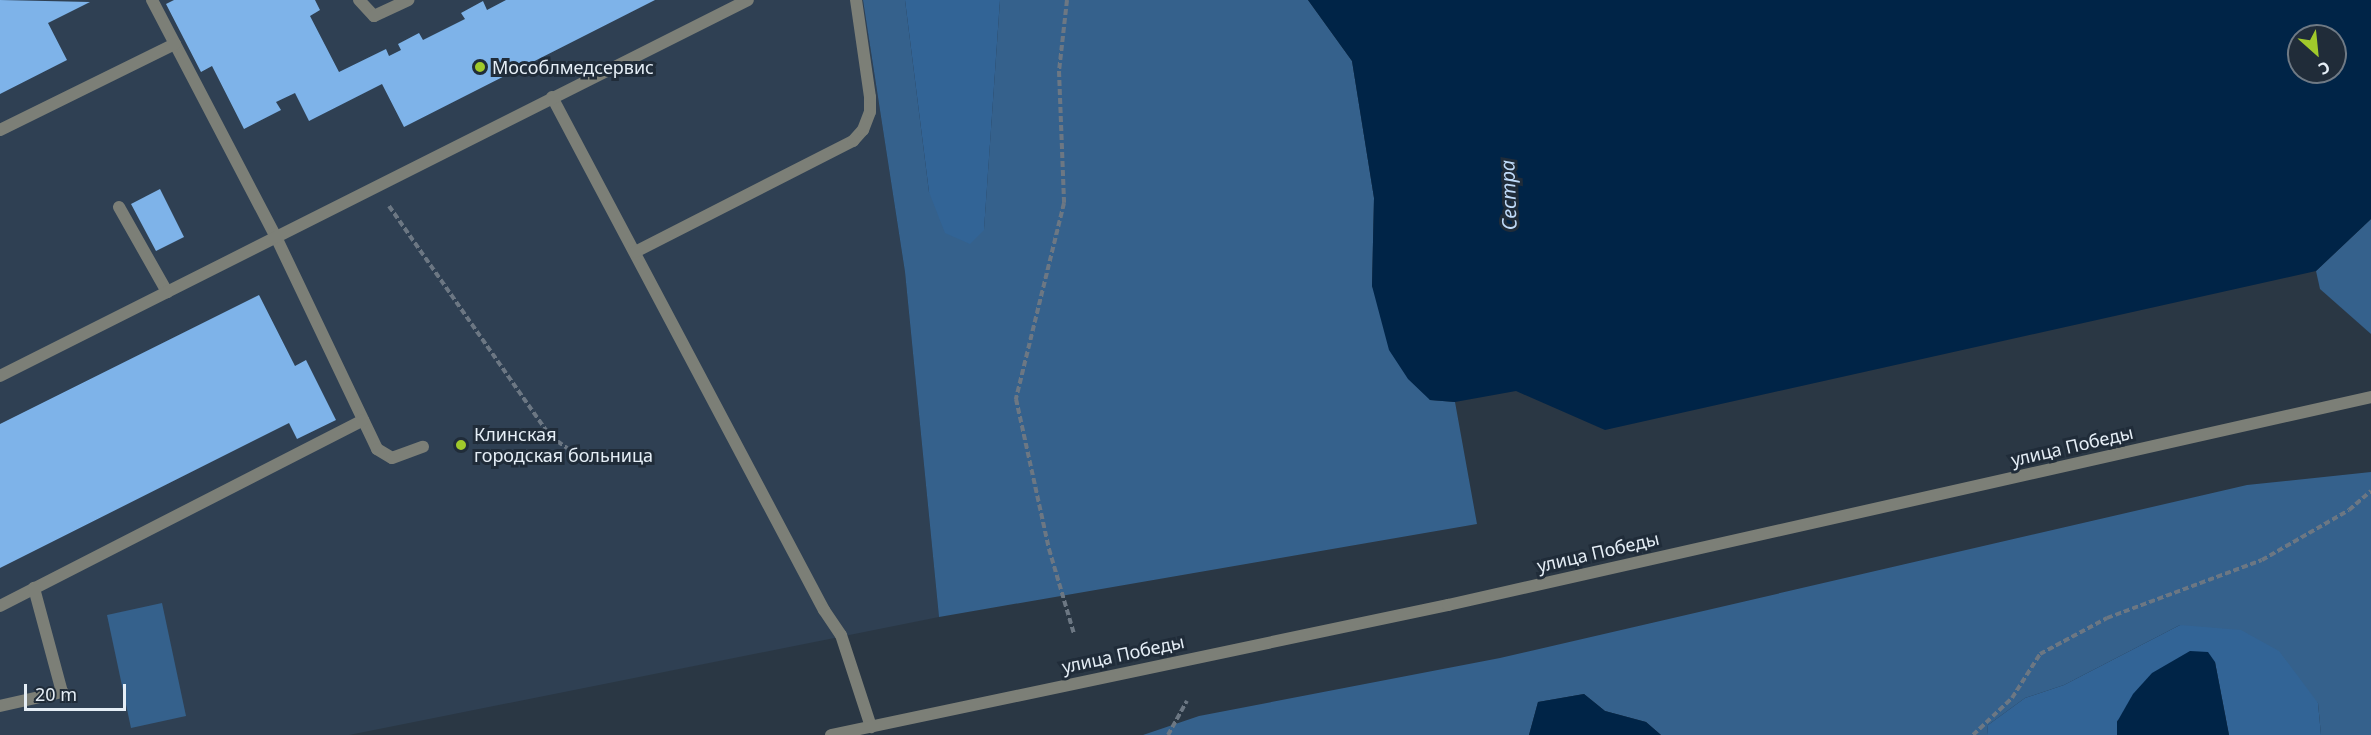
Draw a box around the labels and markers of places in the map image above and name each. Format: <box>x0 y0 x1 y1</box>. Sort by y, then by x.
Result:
place label: Мособлмедсервис <box>492 56 654 78</box>
marker: Мособлмедсервис <box>473 60 487 74</box>
place label: Клинская городская больница <box>474 424 653 466</box>
marker: Клинская городская больница <box>452 436 470 454</box>

